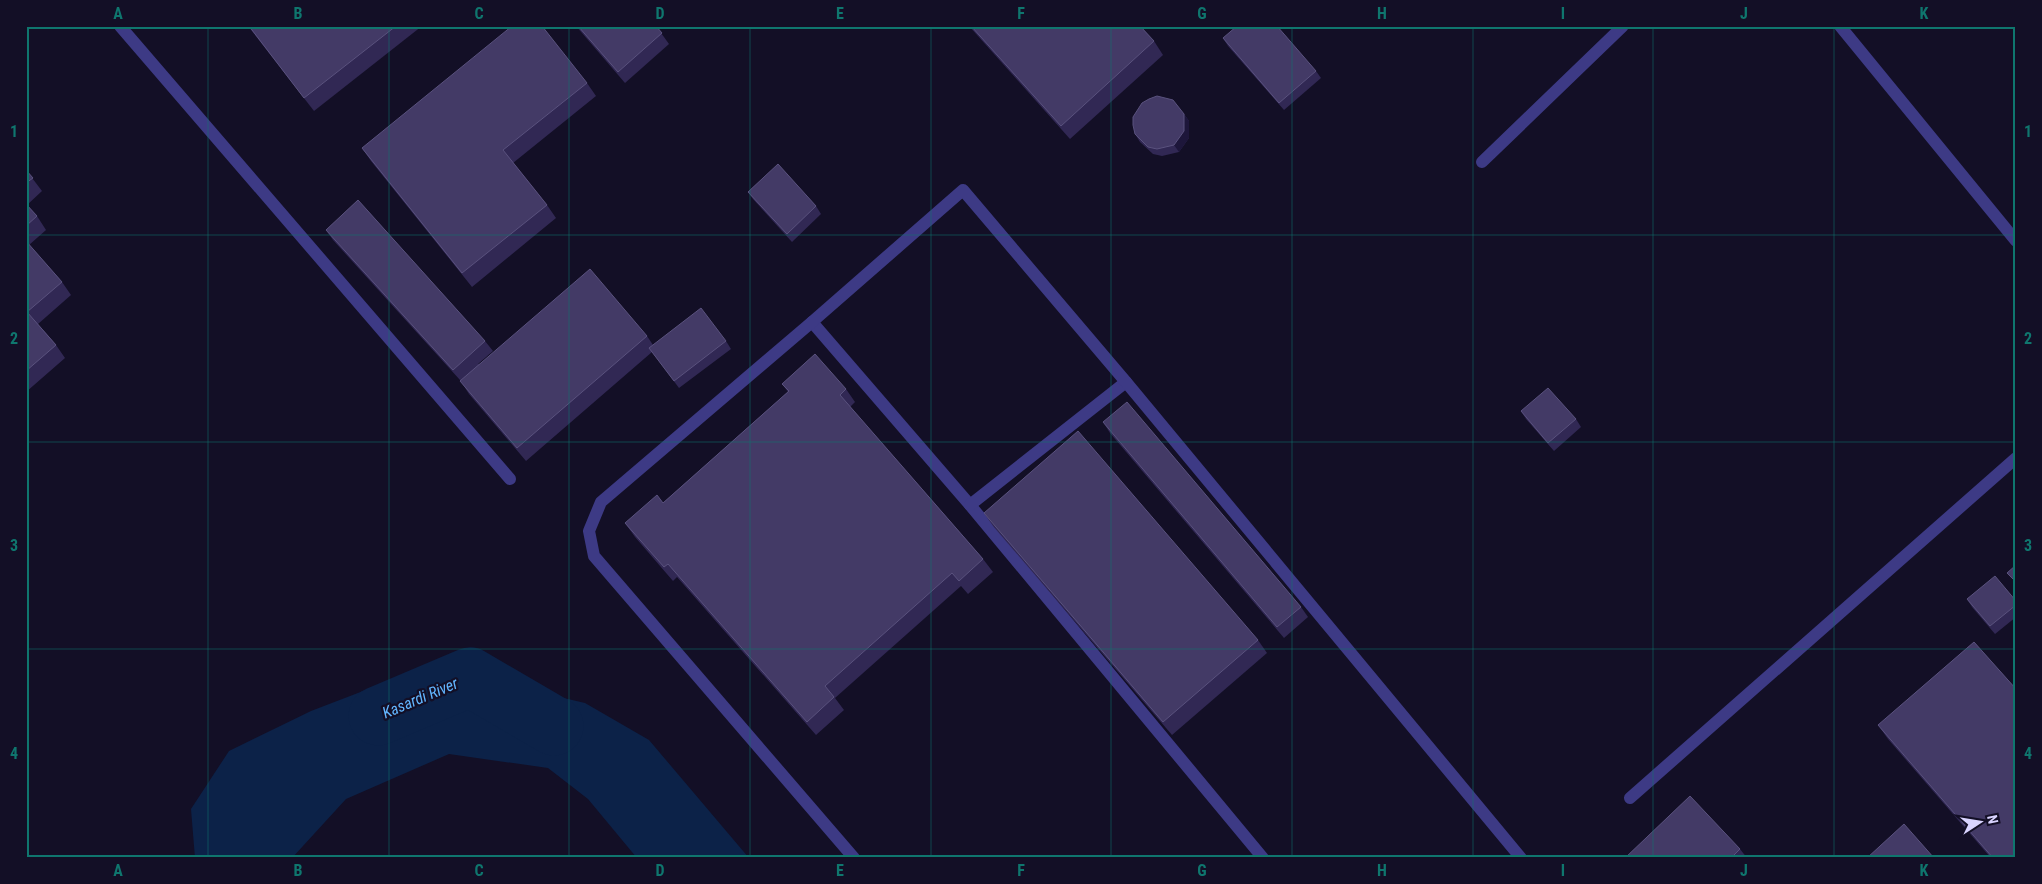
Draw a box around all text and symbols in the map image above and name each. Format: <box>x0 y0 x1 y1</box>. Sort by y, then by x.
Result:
text: A <box>113 4 123 23</box>
text: B <box>294 4 303 23</box>
text: C <box>474 4 484 23</box>
text: D <box>655 4 665 23</box>
text: E <box>836 4 844 23</box>
text: F <box>1017 4 1025 23</box>
text: G <box>1197 4 1207 23</box>
text: H <box>1377 4 1387 23</box>
text: I <box>1561 4 1565 23</box>
text: J <box>1740 4 1748 23</box>
text: K <box>1920 4 1929 23</box>
text: 1 <box>10 122 18 141</box>
text: 1 <box>2024 122 2032 141</box>
text: 2 <box>10 329 18 348</box>
text: 2 <box>2024 329 2032 348</box>
text: 3 <box>10 536 18 555</box>
text: 3 <box>2024 536 2032 555</box>
water label: Kasardi River <box>379 673 462 722</box>
text: 4 <box>10 744 18 763</box>
text: 4 <box>2024 744 2032 763</box>
north arrow <box>1954 796 2004 846</box>
text: N <box>1984 813 2001 825</box>
text: A <box>113 861 123 880</box>
text: B <box>294 861 303 880</box>
text: C <box>474 861 484 880</box>
text: D <box>655 861 665 880</box>
text: E <box>836 861 844 880</box>
text: F <box>1017 861 1025 880</box>
text: G <box>1197 861 1207 880</box>
text: H <box>1377 861 1387 880</box>
text: I <box>1561 861 1565 880</box>
text: J <box>1740 861 1748 880</box>
text: K <box>1920 861 1929 880</box>

